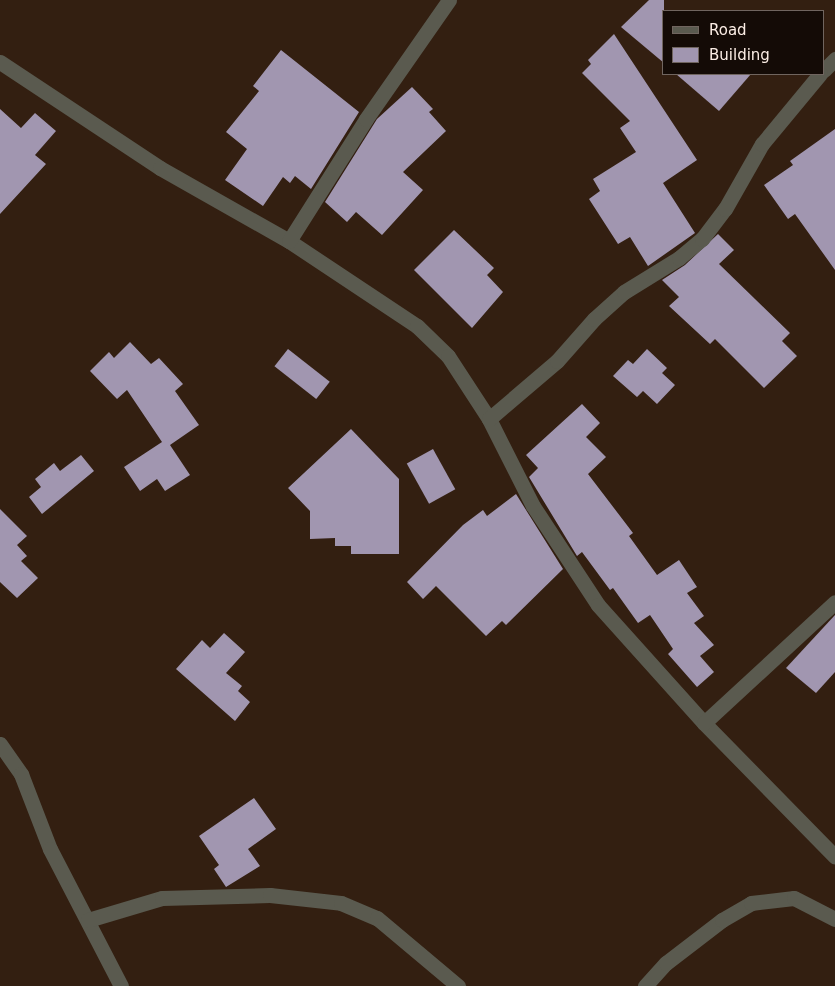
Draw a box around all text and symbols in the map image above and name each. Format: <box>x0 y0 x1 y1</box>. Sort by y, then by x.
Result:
legend <box>662 10 825 75</box>
text: Road <box>709 21 747 39</box>
text: Building <box>709 46 770 64</box>

